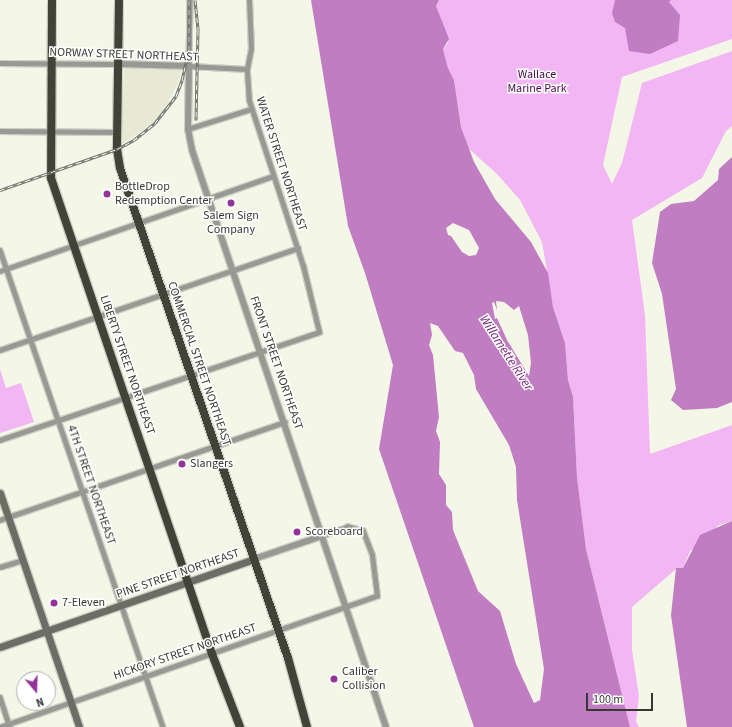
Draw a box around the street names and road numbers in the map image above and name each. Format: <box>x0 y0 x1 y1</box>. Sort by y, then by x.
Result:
street label: NORWAY STREET NORTHEAST <box>49 45 199 65</box>
street label: WATER STREET NORTHEAST <box>252 95 310 233</box>
street label: COMMERCIAL STREET NORTHEAST <box>164 280 234 448</box>
street label: LIBERTY STREET NORTHEAST <box>96 293 158 437</box>
street label: FRONT STREET NORTHEAST <box>246 294 306 432</box>
street label: 4TH STREET NORTHEAST <box>64 423 118 547</box>
street label: PINE STREET NORTHEAST <box>114 546 242 602</box>
street label: HICKORY STREET NORTHEAST <box>112 621 258 683</box>

